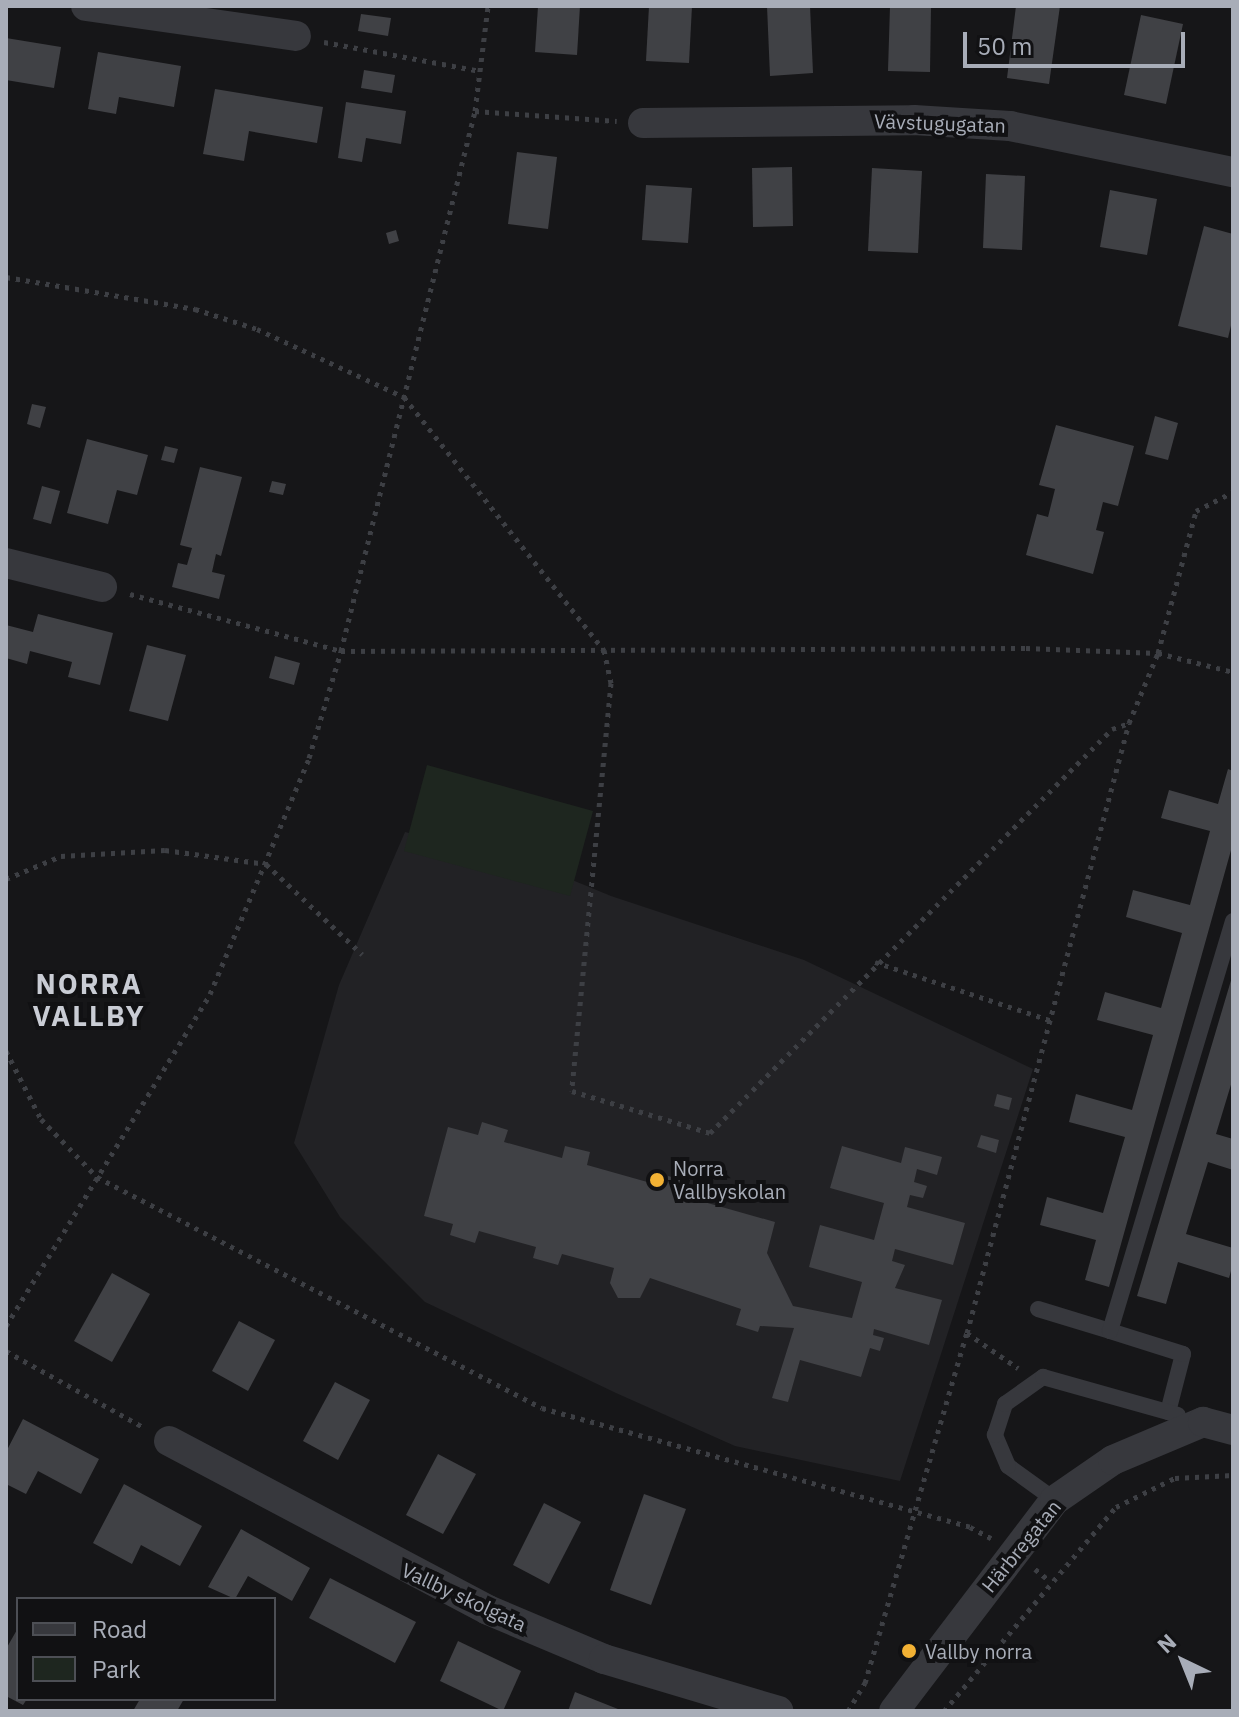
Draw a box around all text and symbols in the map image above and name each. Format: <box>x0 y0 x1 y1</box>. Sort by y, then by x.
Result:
scale bar <box>967 16 1189 66</box>
text: 50 m <box>977 30 1032 62</box>
street label: Vävstugugatan <box>874 109 1006 137</box>
district label: NORRA VALLBY <box>32 967 146 1033</box>
place label: Norra Vallbyskolan <box>673 1156 786 1203</box>
marker: Norra Vallbyskolan <box>648 1171 666 1189</box>
street label: Härbregatan <box>976 1495 1066 1597</box>
street label: Vallby skolgata <box>398 1558 530 1636</box>
legend <box>16 1597 276 1701</box>
text: Road <box>92 1613 147 1645</box>
north arrow <box>1143 1621 1223 1701</box>
text: N <box>1151 1627 1182 1659</box>
place label: Vallby norra <box>925 1639 1032 1663</box>
marker: Vallby norra <box>900 1642 918 1660</box>
text: Park <box>92 1653 141 1685</box>

